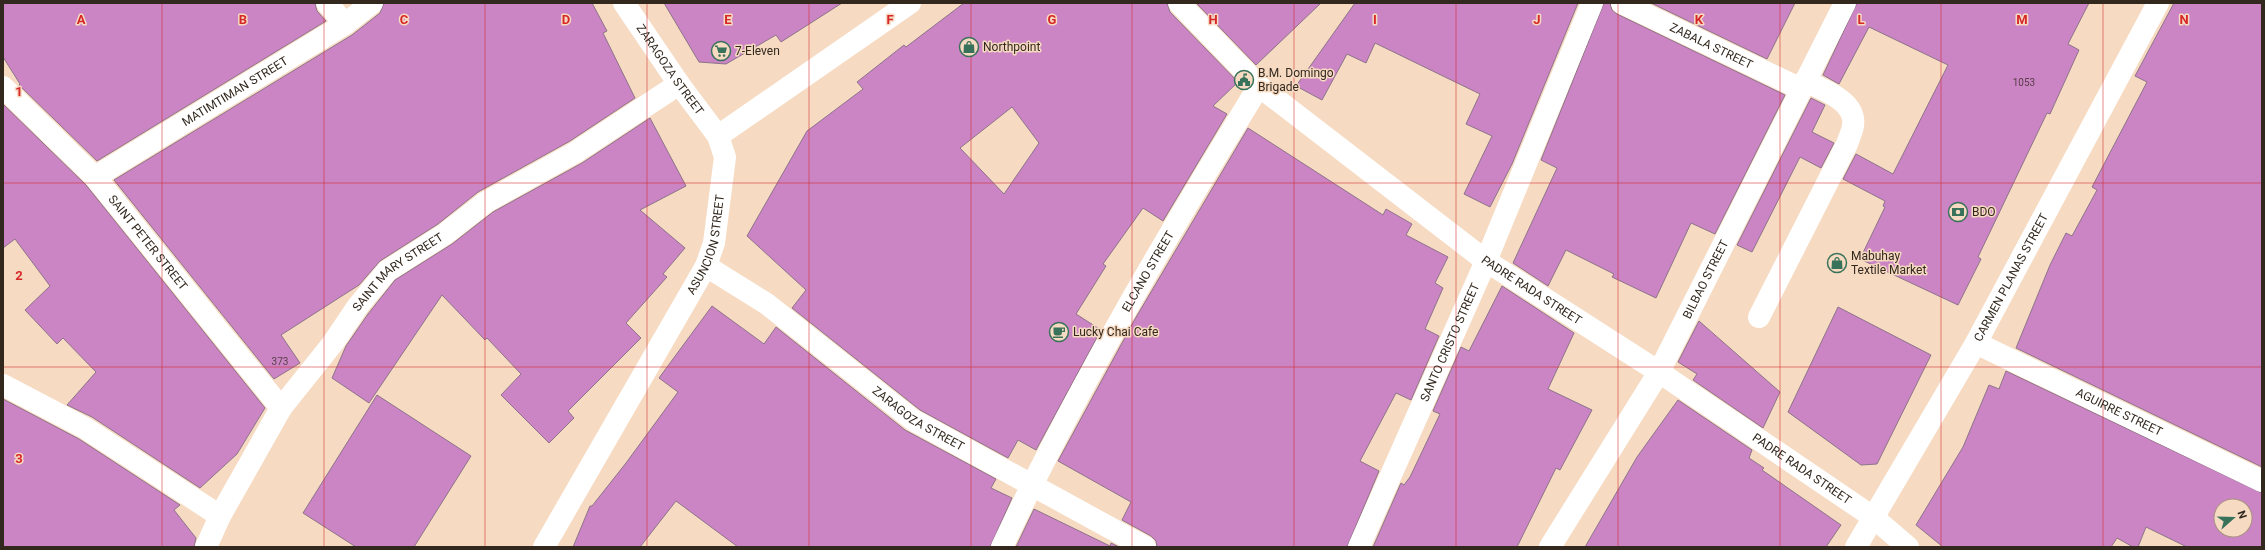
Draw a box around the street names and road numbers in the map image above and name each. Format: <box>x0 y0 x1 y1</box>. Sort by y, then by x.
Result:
street label: ZABALA STREET <box>1667 20 1755 72</box>
street label: ZARAGOZA STREET <box>634 22 707 118</box>
street label: MATIMTIMAN STREET <box>179 54 290 129</box>
street label: SAINT PETER STREET <box>105 192 190 293</box>
street label: ASUNCION STREET <box>684 194 727 297</box>
street label: CARMEN PLANAS STREET <box>1971 211 2051 344</box>
street label: ELCANO STREET <box>1119 229 1177 314</box>
street label: SAINT MARY STREET <box>350 230 446 314</box>
street label: BILBAO STREET <box>1680 238 1731 321</box>
street label: PADRE RADA STREET <box>1479 253 1584 327</box>
street label: SANTO CRISTO STREET <box>1418 281 1482 404</box>
street label: ZARAGOZA STREET <box>870 383 967 454</box>
street label: AGUIRRE STREET <box>2074 385 2165 439</box>
street label: PADRE RADA STREET <box>1750 430 1854 507</box>

